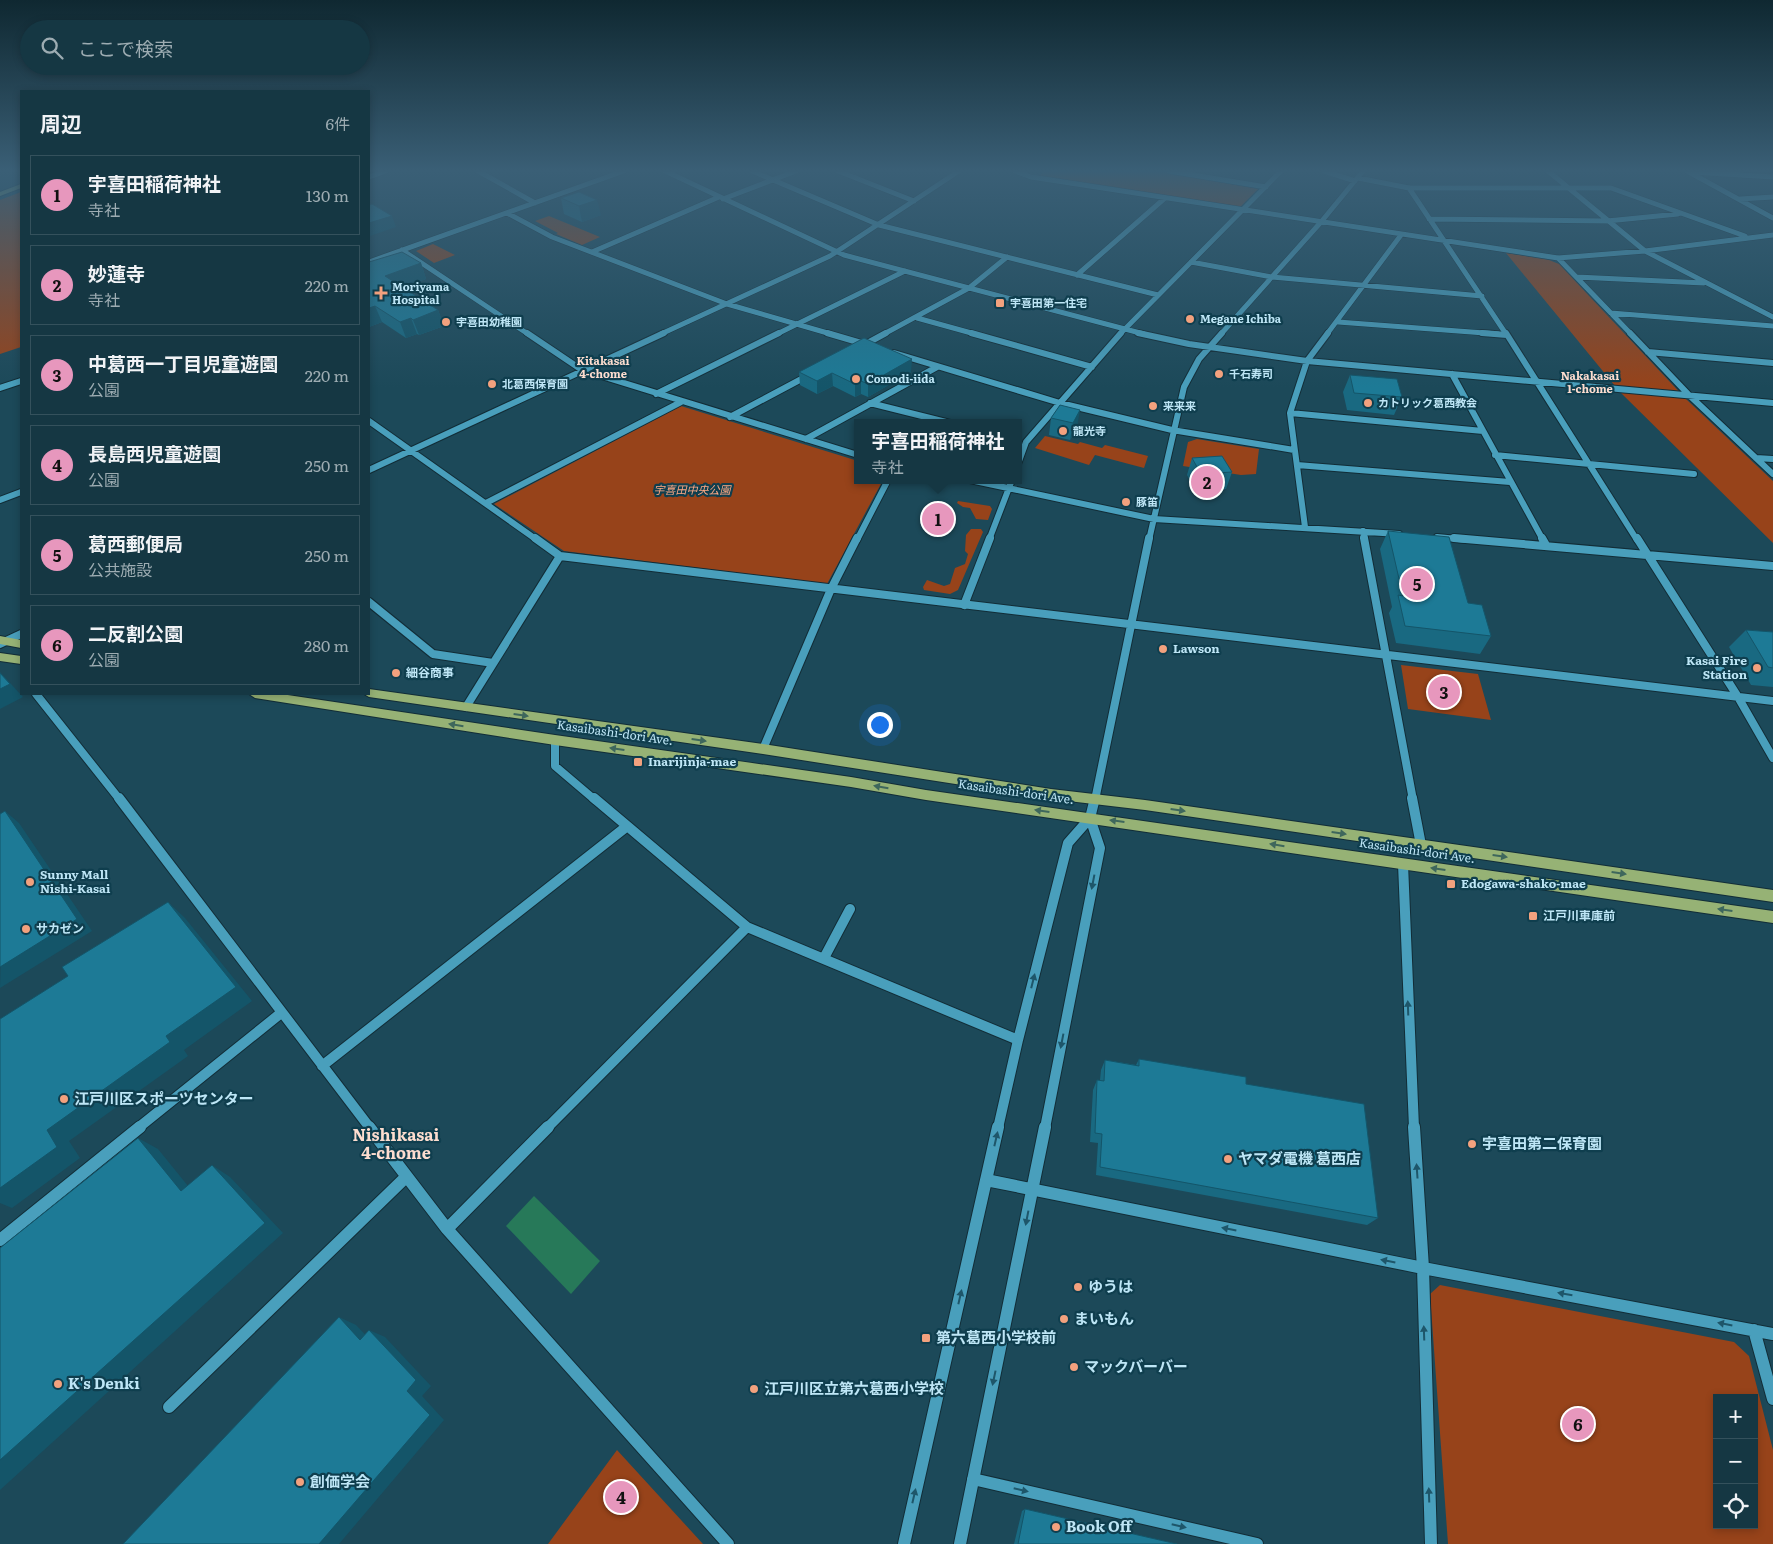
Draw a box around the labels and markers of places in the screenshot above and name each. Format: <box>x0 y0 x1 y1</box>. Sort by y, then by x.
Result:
place label: Moriyama Hospital <box>392 278 450 307</box>
marker: Moriyama Hospital <box>374 286 388 300</box>
place label: 宇喜田第一住宅 <box>1010 294 1087 310</box>
marker: 宇喜田第一住宅 <box>994 297 1006 309</box>
place label: Megane Ichiba <box>1200 310 1282 326</box>
place label: 宇喜田幼稚園 <box>456 313 522 329</box>
marker: Megane Ichiba <box>1184 313 1196 325</box>
marker: 宇喜田幼稚園 <box>440 316 452 328</box>
place label: 千石寿司 <box>1229 365 1273 381</box>
marker: 千石寿司 <box>1213 368 1225 380</box>
place label: Comodi-iida <box>866 370 935 386</box>
marker: Comodi-iida <box>850 373 862 385</box>
place label: 北葛西保育園 <box>502 375 568 391</box>
marker: 北葛西保育園 <box>486 378 498 390</box>
place label: カトリック葛西教会 <box>1378 394 1477 410</box>
place label: 来来来 <box>1163 397 1196 413</box>
marker: カトリック葛西教会 <box>1362 397 1374 409</box>
marker: 来来来 <box>1147 400 1159 412</box>
place label: 龍光寺 <box>1073 422 1106 438</box>
marker: 龍光寺 <box>1057 425 1069 437</box>
pin: 2 <box>1191 463 1223 501</box>
place label: 豚笛 <box>1136 493 1158 509</box>
marker: 豚笛 <box>1120 496 1132 508</box>
pin: 1 <box>922 500 954 538</box>
pin: 5 <box>1401 565 1433 603</box>
place label: Lawson <box>1173 639 1220 657</box>
marker: Lawson <box>1157 643 1169 655</box>
place label: Kasai Fire Station <box>1686 651 1748 683</box>
marker: Kasai Fire Station <box>1751 662 1763 674</box>
place label: 細谷商事 <box>406 663 454 681</box>
marker: 細谷商事 <box>390 667 402 679</box>
pin: 3 <box>1428 673 1460 711</box>
place label: Inarijinja-mae <box>648 752 736 770</box>
marker: Inarijinja-mae <box>632 756 644 768</box>
place label: Sunny Mall Nishi-Kasai <box>40 865 111 897</box>
place label: Edogawa-shako-mae <box>1461 874 1586 892</box>
marker: Sunny Mall Nishi-Kasai <box>24 876 36 888</box>
marker: Edogawa-shako-mae <box>1445 878 1457 890</box>
place label: 江戸川車庫前 <box>1543 906 1615 924</box>
marker: 江戸川車庫前 <box>1527 910 1539 922</box>
place label: サカゼン <box>36 919 84 937</box>
marker: サカゼン <box>20 923 32 935</box>
place label: 江戸川区スポーツセンター <box>74 1086 254 1109</box>
marker: 江戸川区スポーツセンター <box>58 1093 70 1105</box>
place label: 宇喜田第二保育園 <box>1482 1131 1602 1154</box>
marker: 宇喜田第二保育園 <box>1466 1138 1478 1150</box>
place label: ヤマダ電機 葛西店 <box>1238 1146 1361 1169</box>
marker: ヤマダ電機 葛西店 <box>1222 1153 1234 1165</box>
place label: ゆうは <box>1088 1274 1133 1297</box>
marker: ゆうは <box>1072 1281 1084 1293</box>
place label: まいもん <box>1074 1306 1134 1329</box>
marker: まいもん <box>1058 1313 1070 1325</box>
place label: 第六葛西小学校前 <box>936 1325 1056 1348</box>
marker: 第六葛西小学校前 <box>920 1332 932 1344</box>
place label: マックバーバー <box>1084 1354 1188 1377</box>
marker: マックバーバー <box>1068 1361 1080 1373</box>
place label: K's Denki <box>68 1371 140 1394</box>
place label: 江戸川区立第六葛西小学校 <box>764 1376 944 1399</box>
marker: K's Denki <box>52 1378 64 1390</box>
marker: 江戸川区立第六葛西小学校 <box>748 1383 760 1395</box>
pin: 6 <box>1562 1405 1594 1443</box>
place label: 創価学会 <box>310 1469 370 1492</box>
marker: 創価学会 <box>294 1476 306 1488</box>
pin: 4 <box>605 1478 637 1516</box>
place label: Book Off <box>1066 1514 1134 1537</box>
marker: Book Off <box>1050 1521 1062 1533</box>

